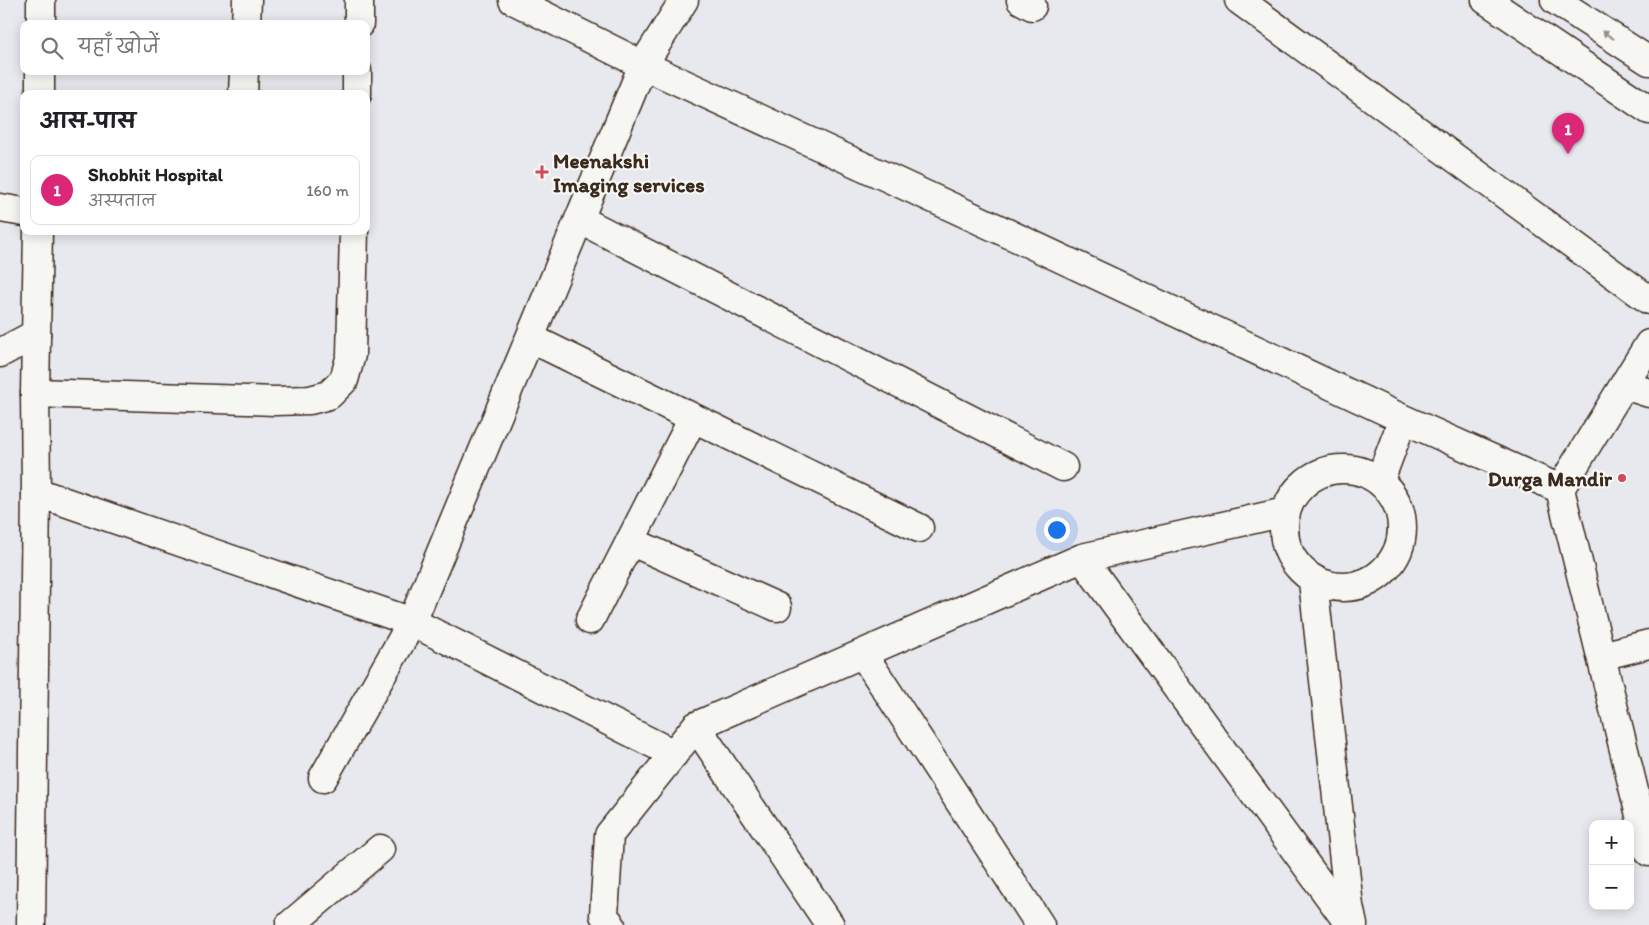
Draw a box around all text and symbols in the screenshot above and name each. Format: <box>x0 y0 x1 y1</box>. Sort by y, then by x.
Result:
search box <box>20 20 370 75</box>
one-way arrow <box>1602 30 1615 39</box>
icon: search <box>38 34 66 62</box>
text: यहाँ खोजें <box>78 35 159 58</box>
text: आस-पास <box>40 108 136 133</box>
pin: 1 <box>1552 113 1584 154</box>
place label: Meenakshi Imaging services <box>553 148 705 198</box>
text: Shobhit Hospital <box>88 163 223 186</box>
marker: Meenakshi Imaging services <box>535 165 549 179</box>
text: 1 <box>53 181 61 200</box>
text: 160 m <box>306 181 349 200</box>
text: अस्पताल <box>88 191 156 210</box>
place label: Durga Mandir <box>1488 466 1613 492</box>
marker: Durga Mandir <box>1616 472 1628 484</box>
your location <box>1044 517 1070 543</box>
map controls <box>1589 820 1634 910</box>
button: + <box>1589 820 1634 865</box>
button: − <box>1589 865 1634 910</box>

